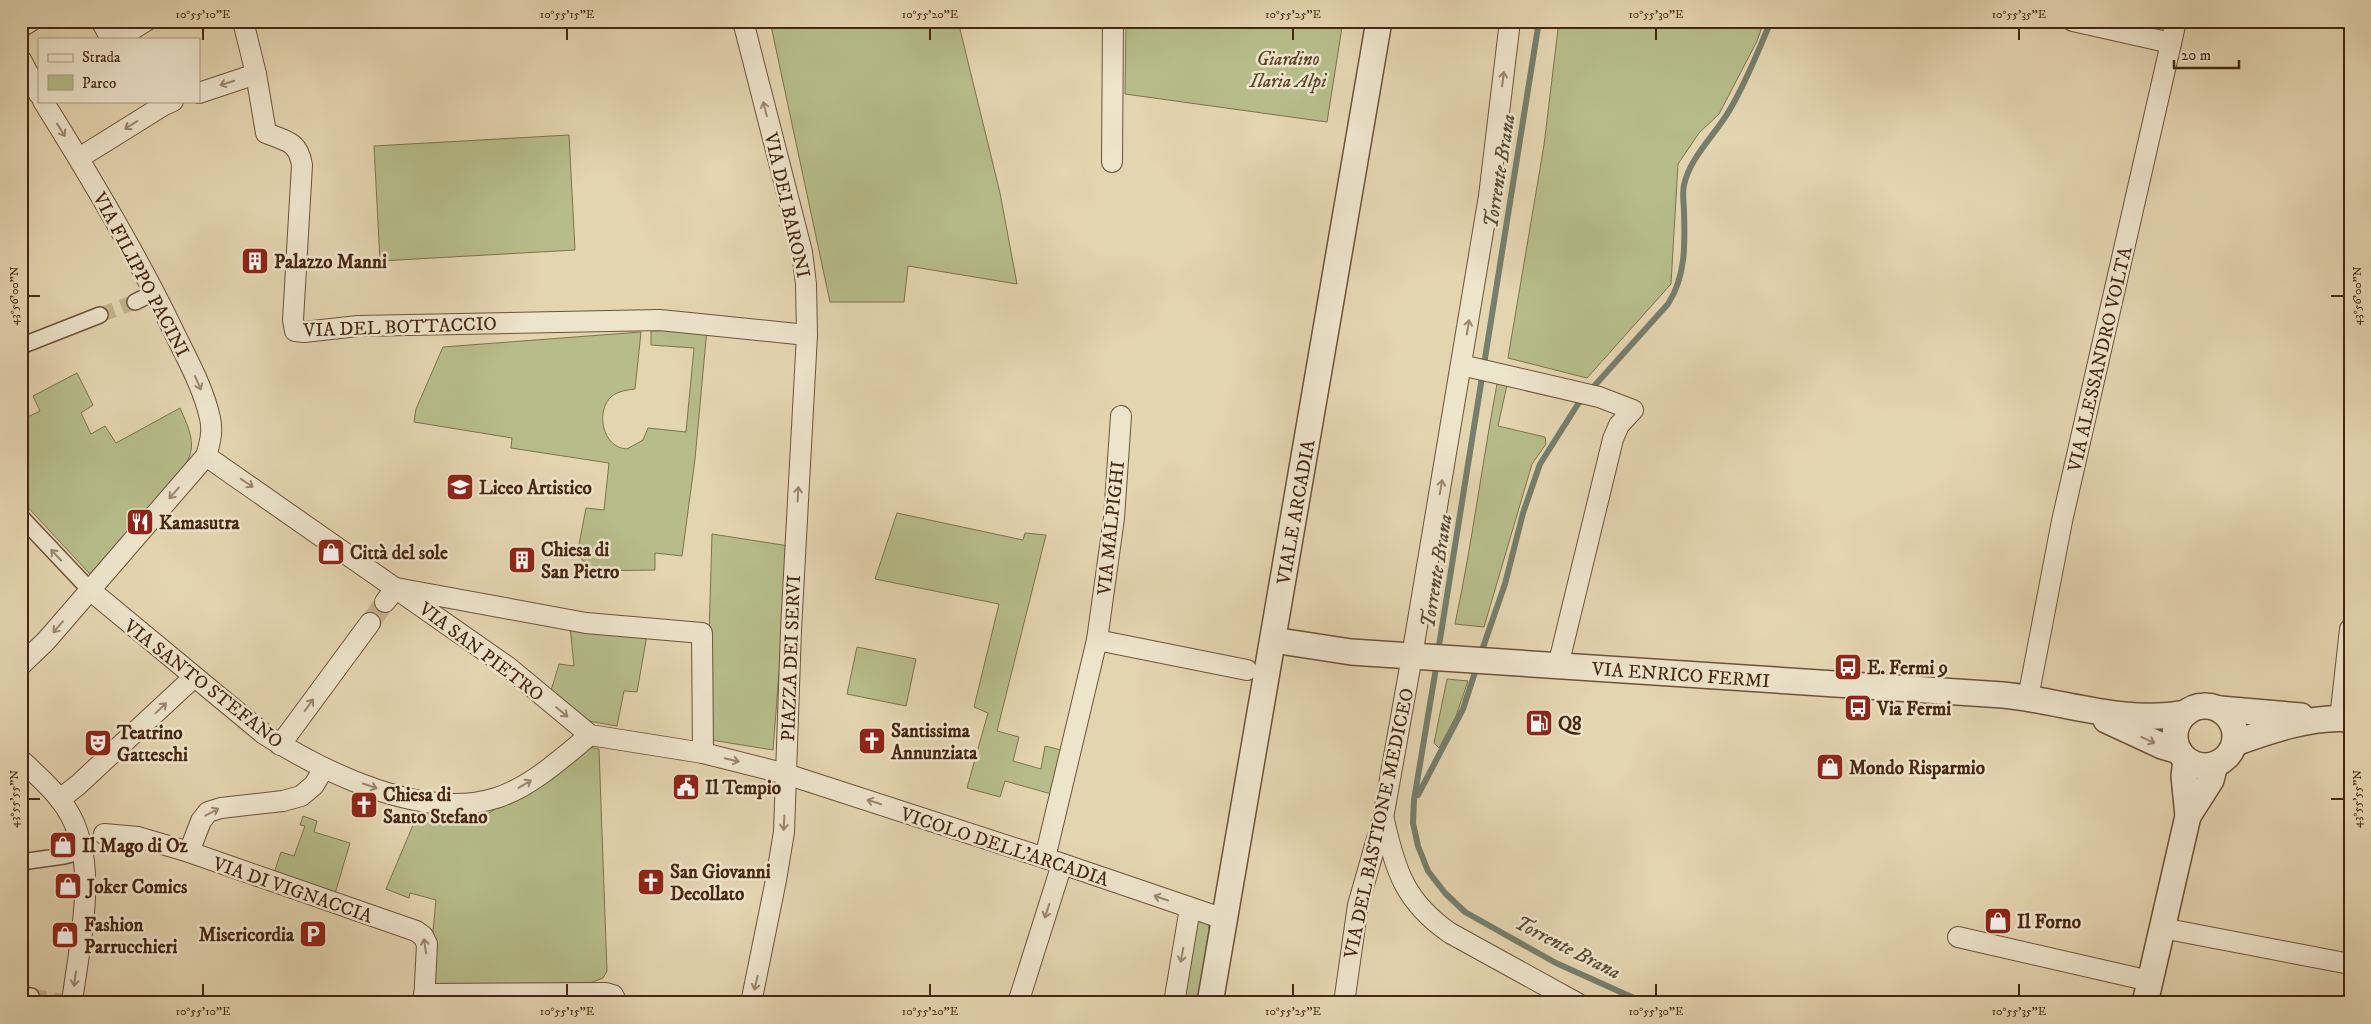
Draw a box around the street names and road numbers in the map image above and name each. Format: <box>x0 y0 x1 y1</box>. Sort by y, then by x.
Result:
street label: VIA DEI BARONI <box>758 129 814 280</box>
street label: VIA FILIPPO PACINI <box>87 188 194 361</box>
street label: VIA ALESSANDRO VOLTA <box>2063 244 2138 475</box>
street label: VIA DEL BOTTACCIO <box>302 313 497 342</box>
street label: VIALE ARCADIA <box>1272 437 1321 587</box>
street label: VIA MALPIGHI <box>1093 460 1130 597</box>
street label: PIAZZA DEI SERVI <box>777 574 806 742</box>
street label: VIA SAN PIETRO <box>413 597 548 707</box>
street label: VIA SANTO STEFANO <box>118 614 287 753</box>
street label: VIA ENRICO FERMI <box>1590 658 1771 693</box>
street label: VIA DEL BASTIONE MEDICEO <box>1339 686 1419 961</box>
street label: VICOLO DELL'ARCADIA <box>897 803 1112 892</box>
street label: VIA DI VIGNACCIA <box>209 852 376 929</box>

